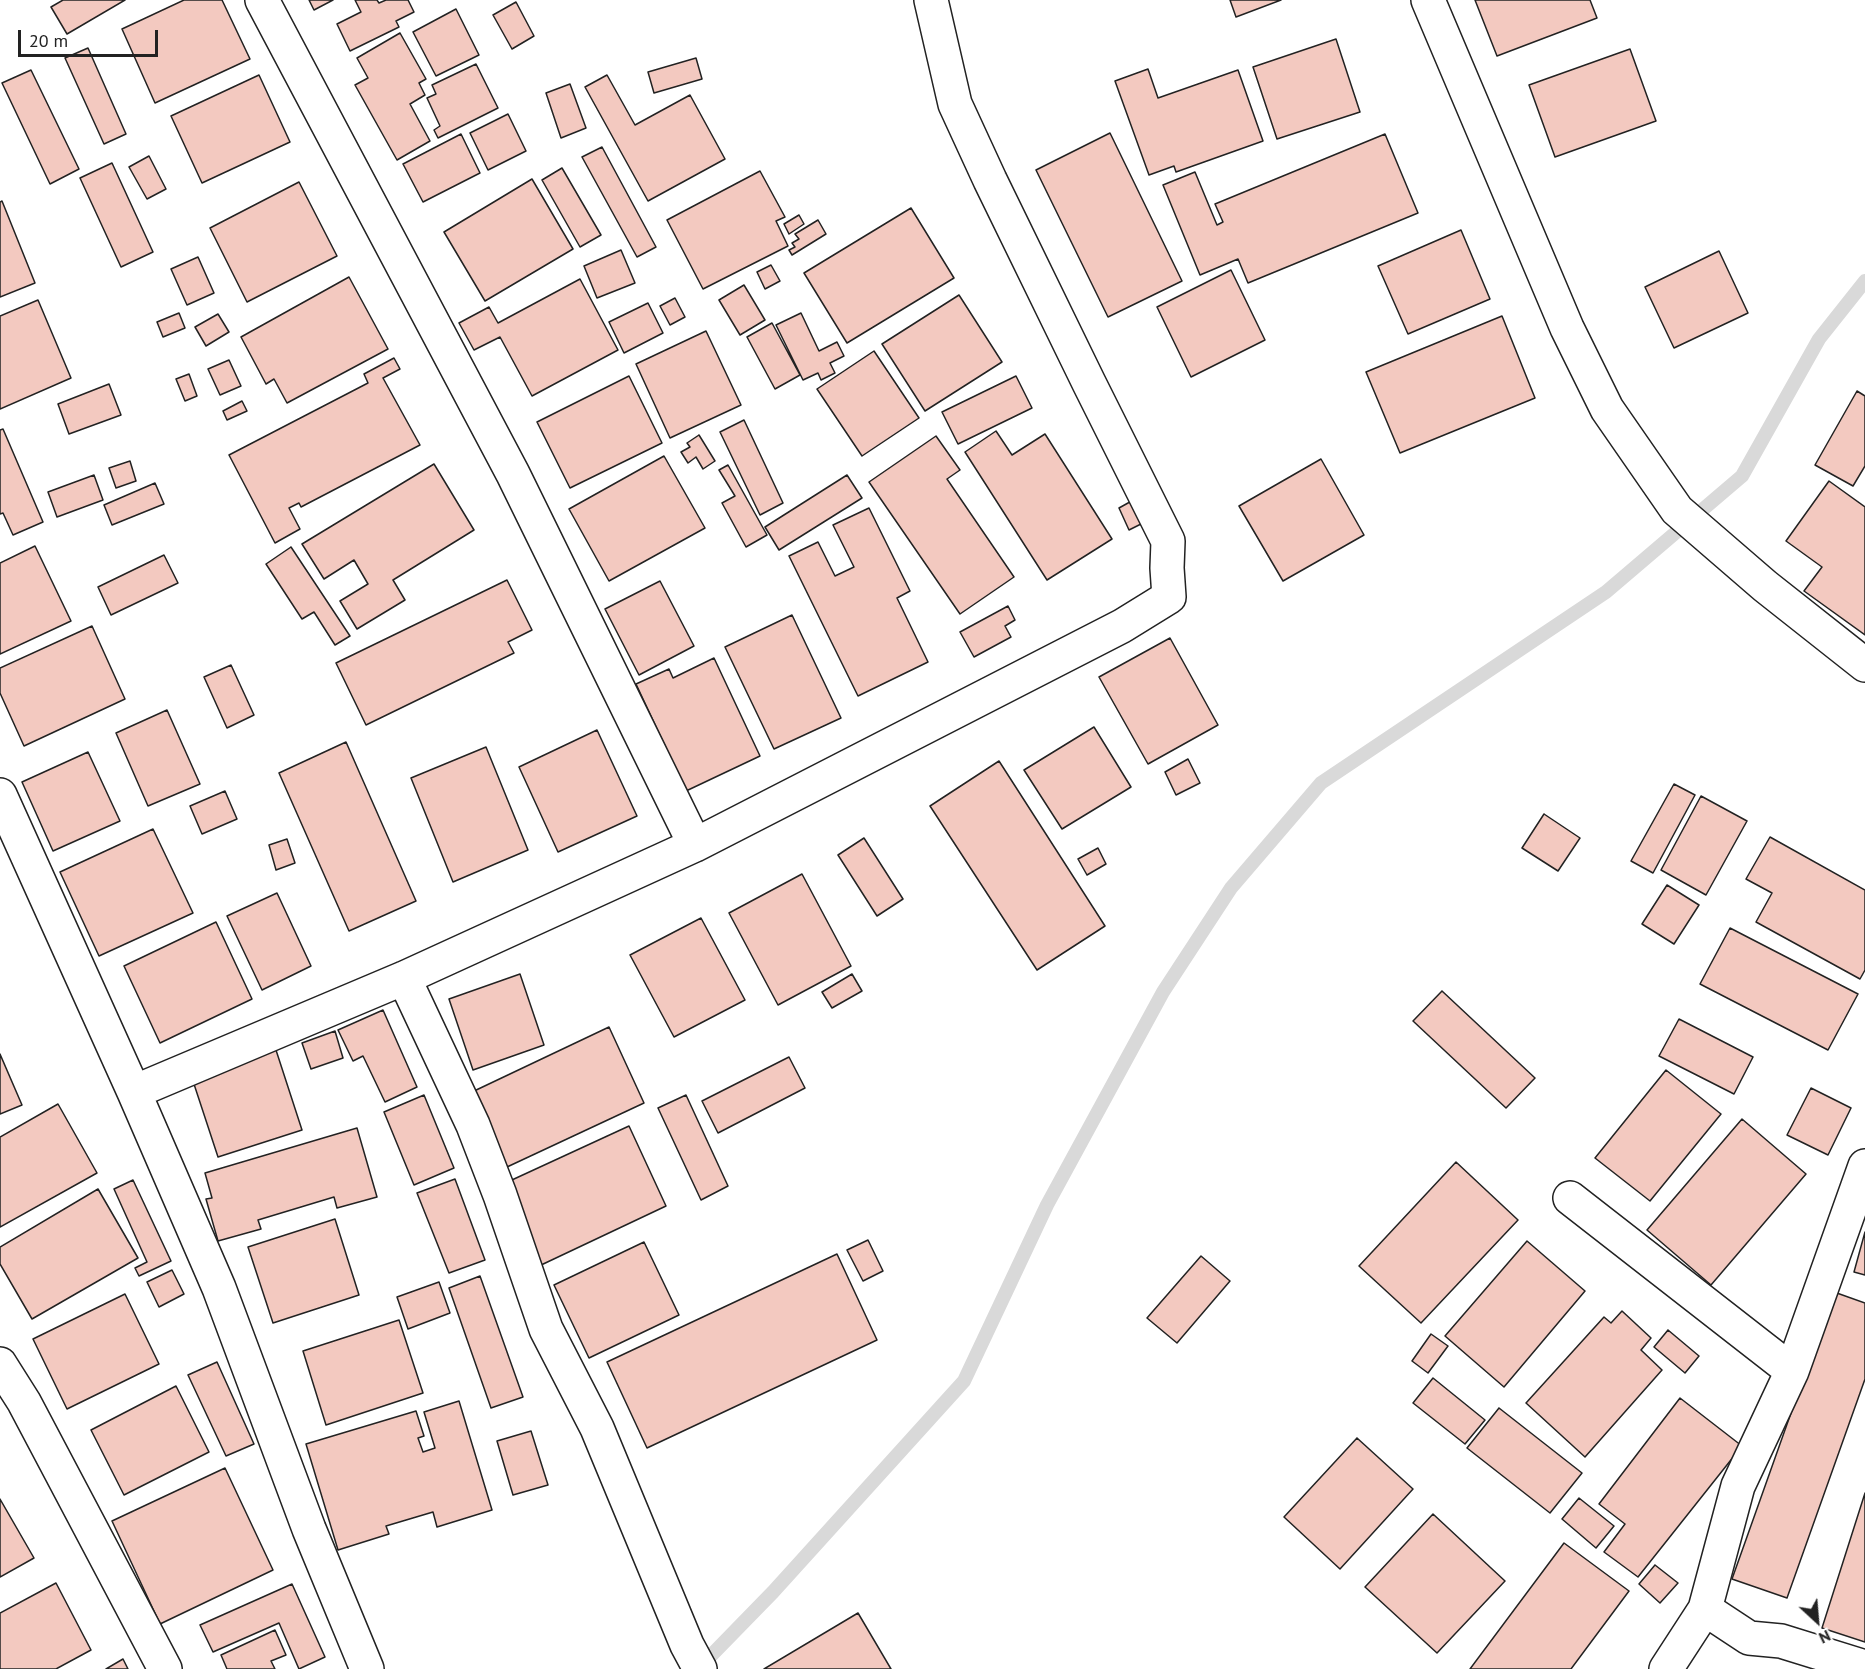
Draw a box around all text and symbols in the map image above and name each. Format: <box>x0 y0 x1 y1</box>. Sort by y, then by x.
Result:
scale bar <box>21 18 160 56</box>
text: 20 m <box>29 29 68 52</box>
north arrow <box>1787 1591 1847 1651</box>
text: N <box>1816 1626 1834 1648</box>

